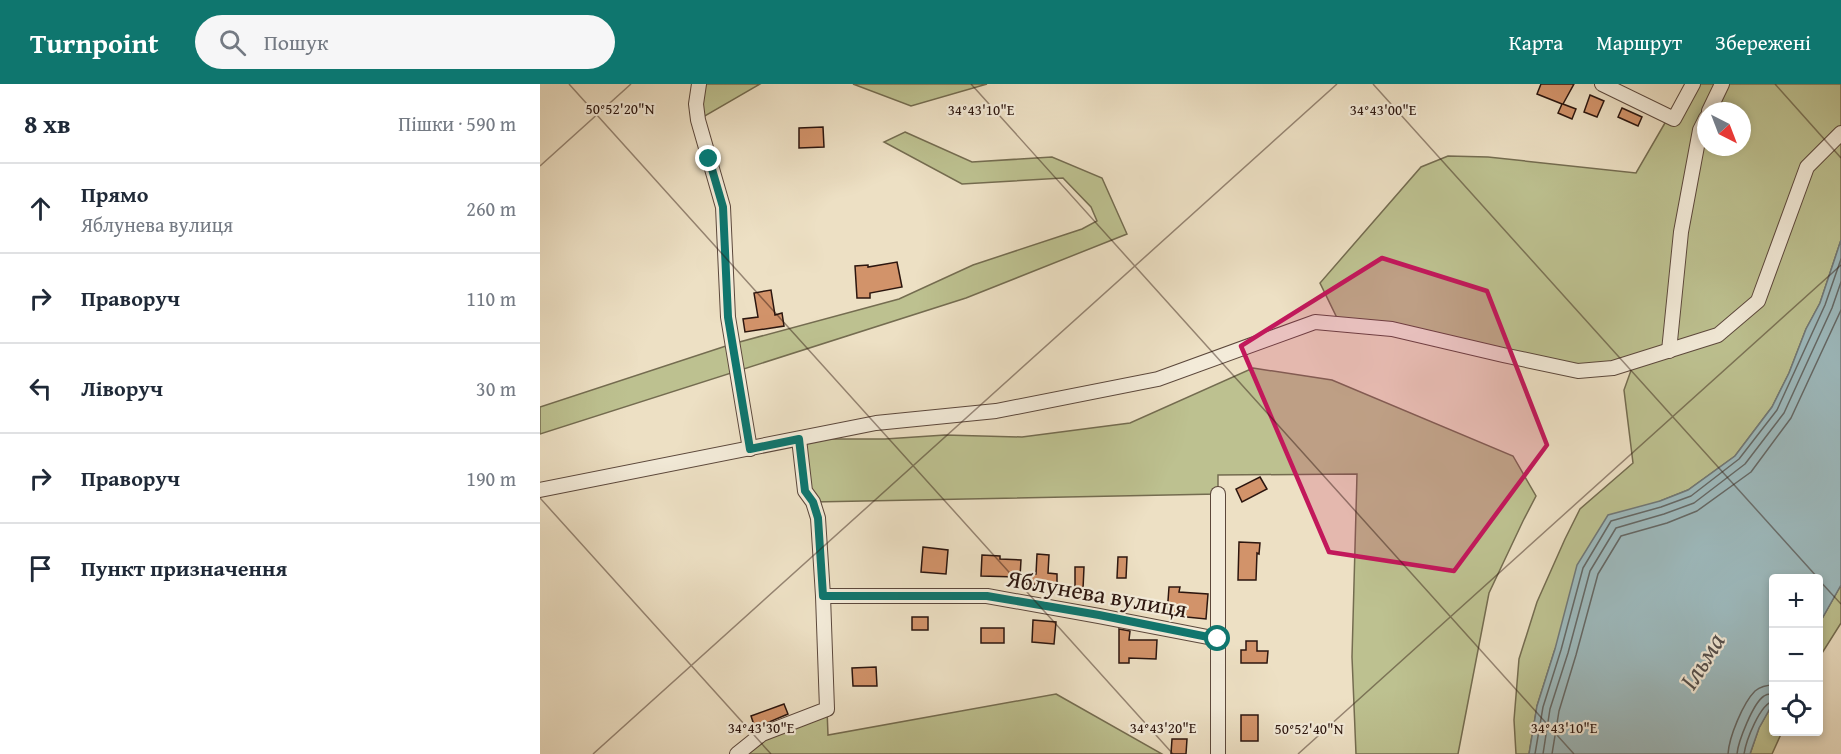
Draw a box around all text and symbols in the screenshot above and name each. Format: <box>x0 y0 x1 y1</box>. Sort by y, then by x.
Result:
search box <box>195 15 615 69</box>
text: Turnpoint <box>30 22 159 63</box>
icon: search <box>216 26 249 59</box>
text: Пошук <box>264 26 328 58</box>
text: Карта <box>1509 27 1563 58</box>
text: Маршрут <box>1596 27 1682 58</box>
text: Збережені <box>1715 27 1811 58</box>
text: 50°52'20"N <box>586 98 655 119</box>
text: 34°43'10"E <box>948 99 1015 120</box>
text: 34°43'00"E <box>1350 99 1417 120</box>
north arrow <box>1697 102 1751 156</box>
text: 8 хв <box>24 104 71 143</box>
text: Пішки · 590 m <box>398 109 516 138</box>
route end <box>695 145 721 171</box>
text: Прямо <box>81 178 148 210</box>
icon: ahead <box>24 192 57 225</box>
text: 260 m <box>466 194 516 223</box>
text: Яблунева вулиця <box>81 210 233 239</box>
icon: right <box>24 282 57 315</box>
text: Праворуч <box>81 282 180 314</box>
text: 110 m <box>466 284 516 313</box>
icon: left <box>24 372 57 405</box>
text: Ліворуч <box>81 372 163 404</box>
text: 30 m <box>476 374 516 403</box>
icon: right <box>24 462 57 495</box>
text: Праворуч <box>81 462 180 494</box>
text: 190 m <box>466 464 516 493</box>
icon: arrive <box>24 552 57 585</box>
text: Пункт призначення <box>81 552 287 584</box>
street label: Яблунева вулиця <box>1003 560 1190 627</box>
map controls <box>1769 574 1823 736</box>
button: + <box>1769 574 1823 628</box>
route start <box>1204 625 1230 651</box>
water label: Ільма <box>1669 625 1734 697</box>
button: − <box>1769 628 1823 682</box>
button: locate <box>1769 682 1823 736</box>
text: 34°43'30"E <box>728 717 795 738</box>
text: 34°43'20"E <box>1130 717 1197 738</box>
text: 34°43'10"E <box>1531 717 1598 738</box>
text: 50°52'40"N <box>1275 718 1344 739</box>

